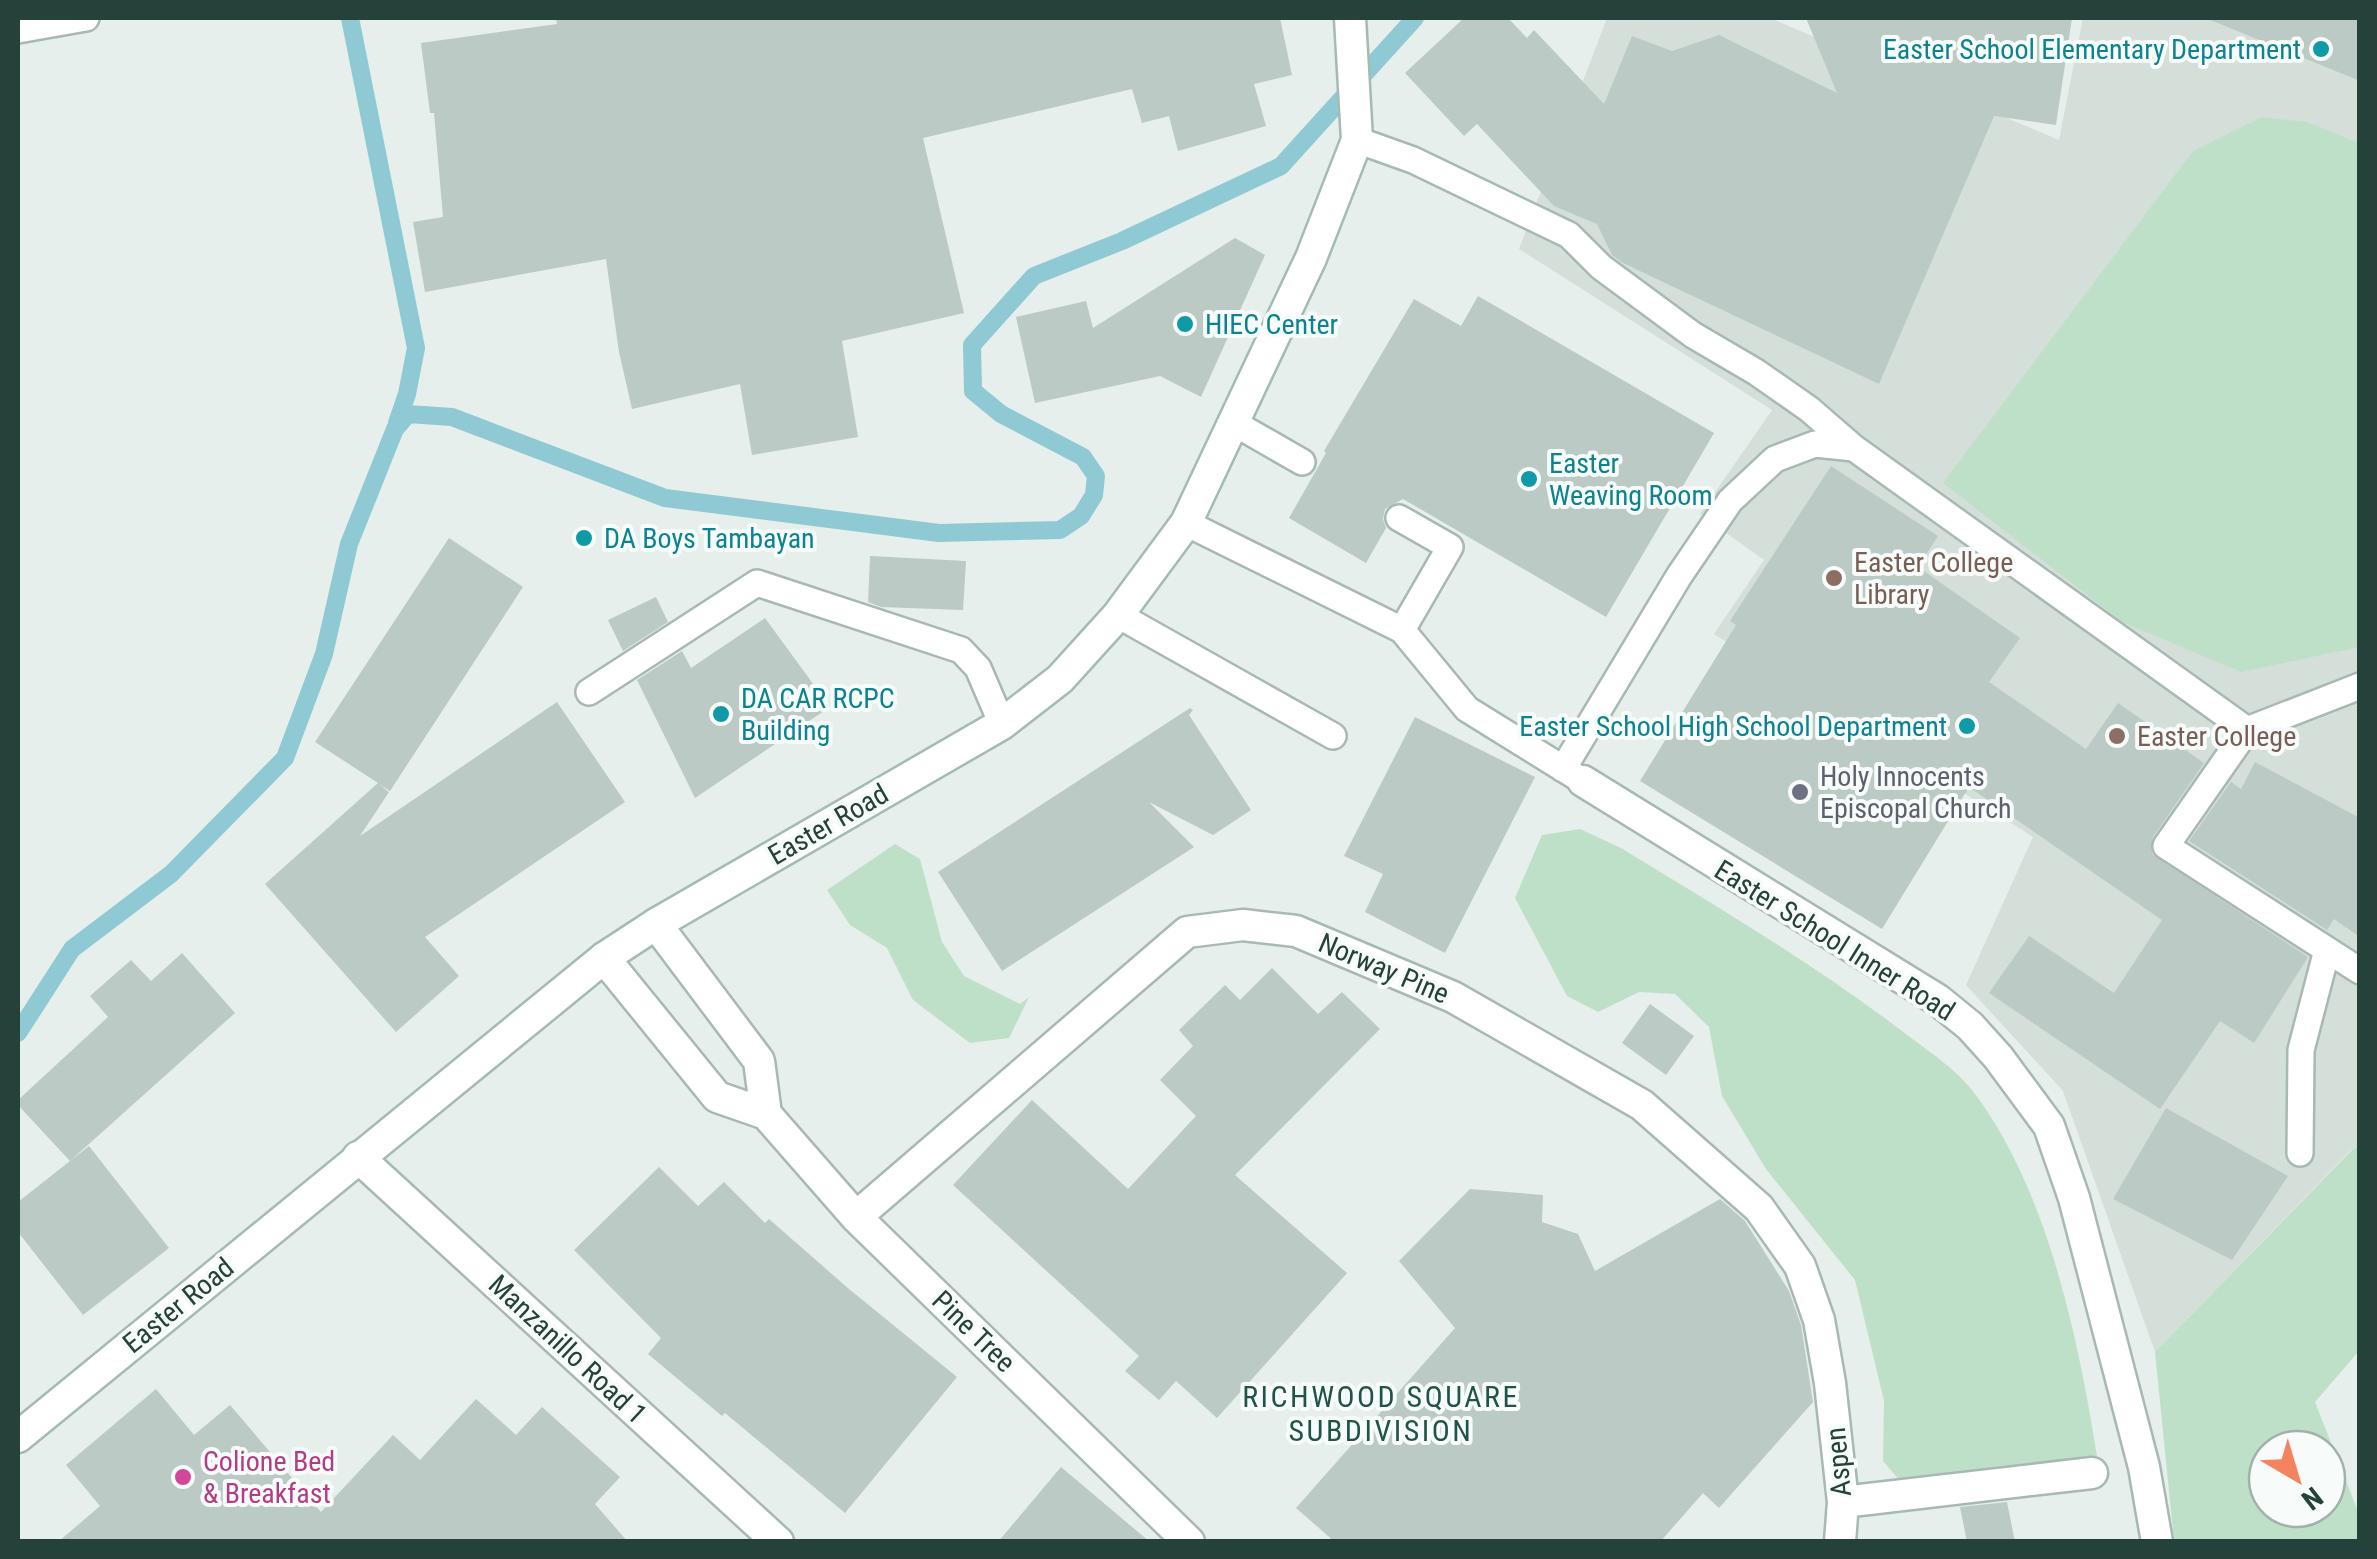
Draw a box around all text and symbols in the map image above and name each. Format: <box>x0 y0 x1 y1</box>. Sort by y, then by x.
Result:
place label: Easter School Elementary Department <box>1883 33 2301 66</box>
marker: Easter School Elementary Department <box>2310 38 2332 60</box>
place label: HIEC Center <box>1205 308 1338 341</box>
marker: HIEC Center <box>1174 313 1196 335</box>
place label: Easter Weaving Room <box>1549 447 1713 512</box>
marker: Easter Weaving Room <box>1518 468 1540 490</box>
place label: DA Boys Tambayan <box>604 522 815 555</box>
marker: DA Boys Tambayan <box>573 527 595 549</box>
place label: Easter College Library <box>1854 546 2013 611</box>
marker: Easter College Library <box>1823 567 1845 589</box>
place label: DA CAR RCPC Building <box>741 682 895 747</box>
marker: DA CAR RCPC Building <box>710 703 732 725</box>
place label: Easter School High School Department <box>1519 710 1947 743</box>
marker: Easter School High School Department <box>1956 715 1978 737</box>
place label: Easter College <box>2137 720 2296 753</box>
marker: Easter College <box>2106 725 2128 747</box>
place label: Holy Innocents Episcopal Church <box>1820 760 2012 825</box>
street label: Easter Road <box>763 777 894 872</box>
marker: Holy Innocents Episcopal Church <box>1789 781 1811 803</box>
street label: Easter School Inner Road <box>1709 853 1961 1028</box>
street label: Norway Pine <box>1314 926 1454 1011</box>
street label: Easter Road <box>116 1251 240 1360</box>
street label: Manzanillo Road 1 <box>482 1268 653 1431</box>
street label: Pine Tree <box>925 1284 1022 1379</box>
district label: RICHWOOD SQUARE SUBDIVISION <box>1242 1379 1520 1448</box>
street label: Aspen <box>1819 1426 1858 1498</box>
north arrow <box>2247 1429 2347 1529</box>
place label: Colione Bed & Breakfast <box>203 1445 335 1510</box>
marker: Colione Bed & Breakfast <box>172 1466 194 1488</box>
text: N <box>2295 1480 2329 1517</box>

